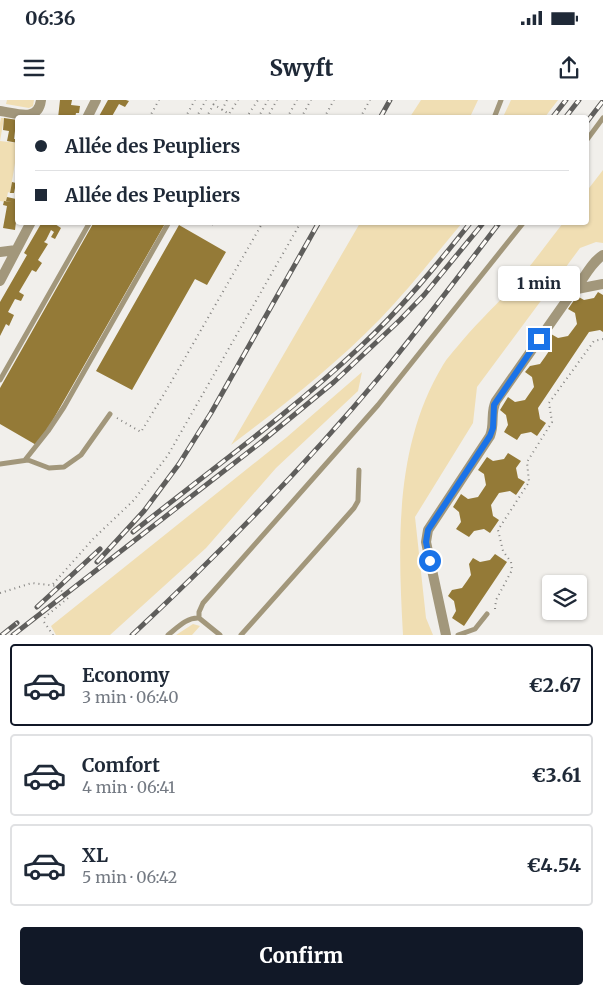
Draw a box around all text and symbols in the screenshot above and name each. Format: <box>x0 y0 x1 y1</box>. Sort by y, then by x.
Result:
text: 06:36 <box>25 6 76 30</box>
icon: menu <box>20 54 48 82</box>
text: Swyft <box>269 54 334 82</box>
icon: share <box>555 54 583 82</box>
text: Allée des Peupliers <box>65 134 240 158</box>
text: Allée des Peupliers <box>65 183 240 207</box>
callout: 1 min <box>498 266 580 302</box>
text: 1 min <box>517 273 561 293</box>
route end <box>528 328 550 350</box>
route start <box>419 550 441 572</box>
map controls <box>542 575 587 620</box>
button: layers <box>542 575 587 620</box>
icon: car <box>22 663 67 708</box>
text: Economy <box>82 663 170 687</box>
text: €2.67 <box>528 673 581 697</box>
text: 3 min · 06:40 <box>82 687 179 707</box>
icon: car <box>22 753 67 798</box>
text: Comfort <box>82 753 160 777</box>
text: €3.61 <box>531 763 581 787</box>
text: 4 min · 06:41 <box>82 777 175 797</box>
icon: car <box>22 843 67 888</box>
text: XL <box>82 843 108 867</box>
text: €4.54 <box>526 853 581 877</box>
text: 5 min · 06:42 <box>82 867 177 887</box>
button: Confirm <box>20 927 583 985</box>

